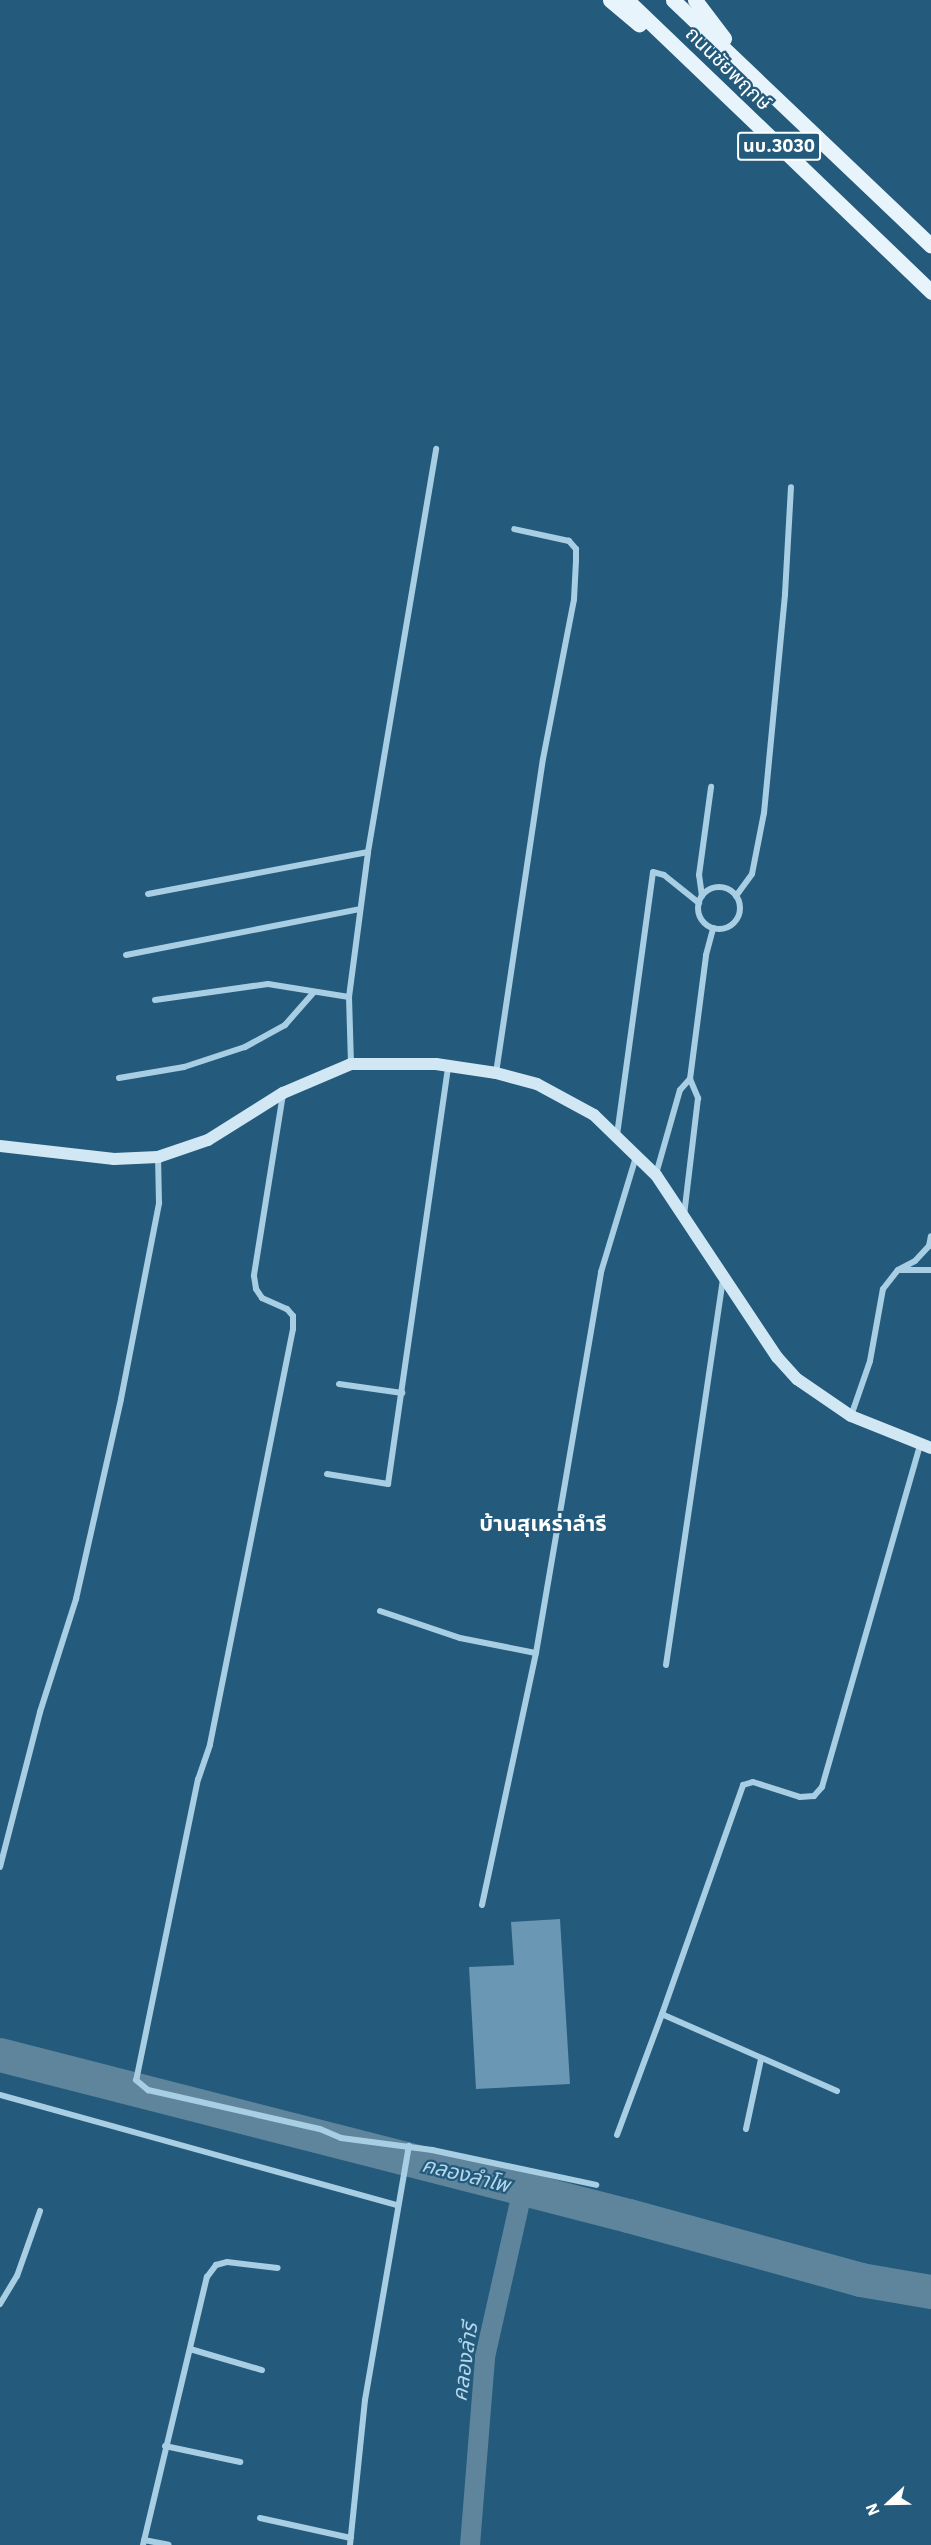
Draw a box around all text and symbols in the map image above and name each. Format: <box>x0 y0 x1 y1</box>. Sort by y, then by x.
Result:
street label: ถนนชัยพฤกษ์ <box>681 21 777 115</box>
road number: นบ.3030 <box>737 131 821 161</box>
district label: บ้านสุเหร่าลำรี <box>479 1510 607 1536</box>
water label: คลองลำโพ <box>420 2151 512 2197</box>
water label: คลองลำรี <box>446 2321 482 2403</box>
north arrow <box>859 2473 919 2533</box>
text: N <box>861 2501 884 2519</box>

